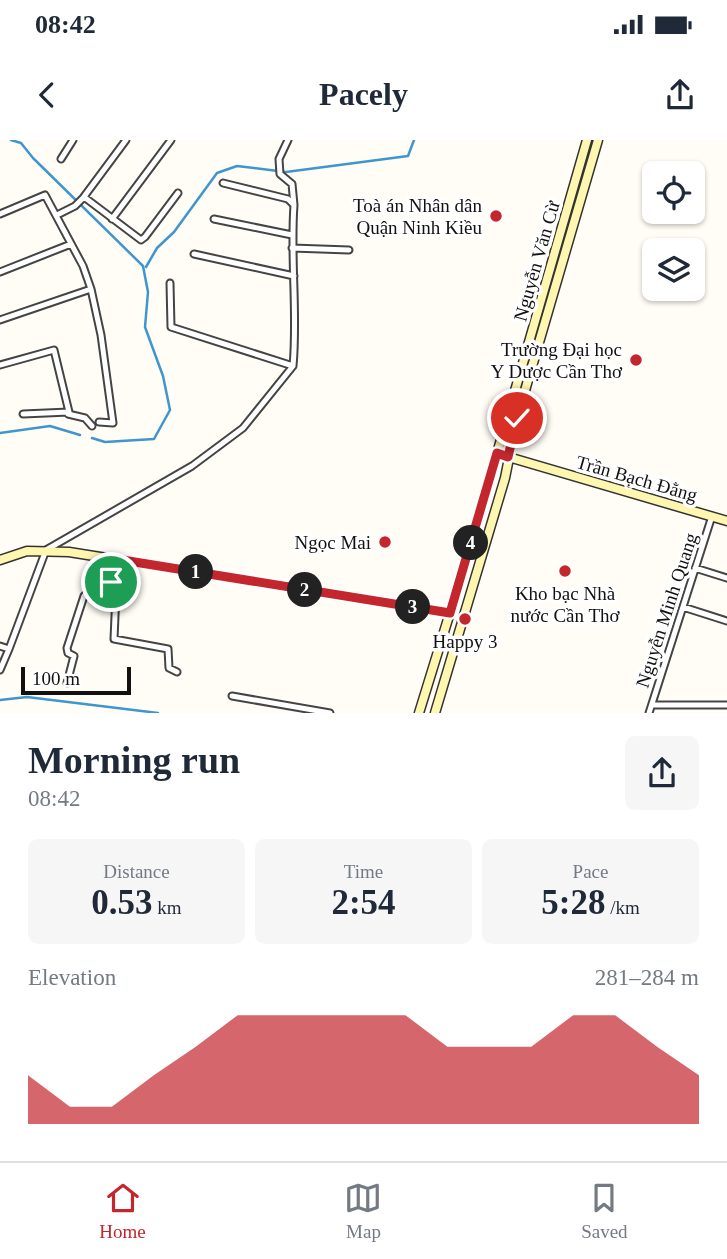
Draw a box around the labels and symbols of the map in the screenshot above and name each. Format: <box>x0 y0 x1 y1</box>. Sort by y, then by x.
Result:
place label: Toà án Nhân dân Quận Ninh Kiều <box>353 195 482 238</box>
street label: Nguyễn Văn Cừ <box>509 198 564 324</box>
marker: Toà án Nhân dân Quận Ninh Kiều <box>488 208 504 224</box>
place label: Trường Đại học Y Dược Cần Thơ <box>491 339 623 382</box>
marker: Trường Đại học Y Dược Cần Thơ <box>628 352 644 368</box>
pin <box>487 388 547 448</box>
street label: Trần Bạch Đằng <box>574 451 700 506</box>
pin: 4 <box>454 526 489 560</box>
street label: Nguyễn Minh Quang <box>632 530 702 690</box>
place label: Ngọc Mai <box>294 532 371 553</box>
marker: Ngọc Mai <box>377 534 393 550</box>
pin <box>81 552 141 612</box>
pin: 1 <box>178 554 214 590</box>
marker: Kho bạc Nhà nước Cần Thơ <box>557 563 573 579</box>
pin: 2 <box>288 573 322 608</box>
place label: Kho bạc Nhà nước Cần Thơ <box>510 583 621 626</box>
pin: 3 <box>396 589 430 624</box>
marker: Happy 3 <box>457 611 473 627</box>
place label: Happy 3 <box>433 631 497 652</box>
scale bar <box>21 664 131 696</box>

